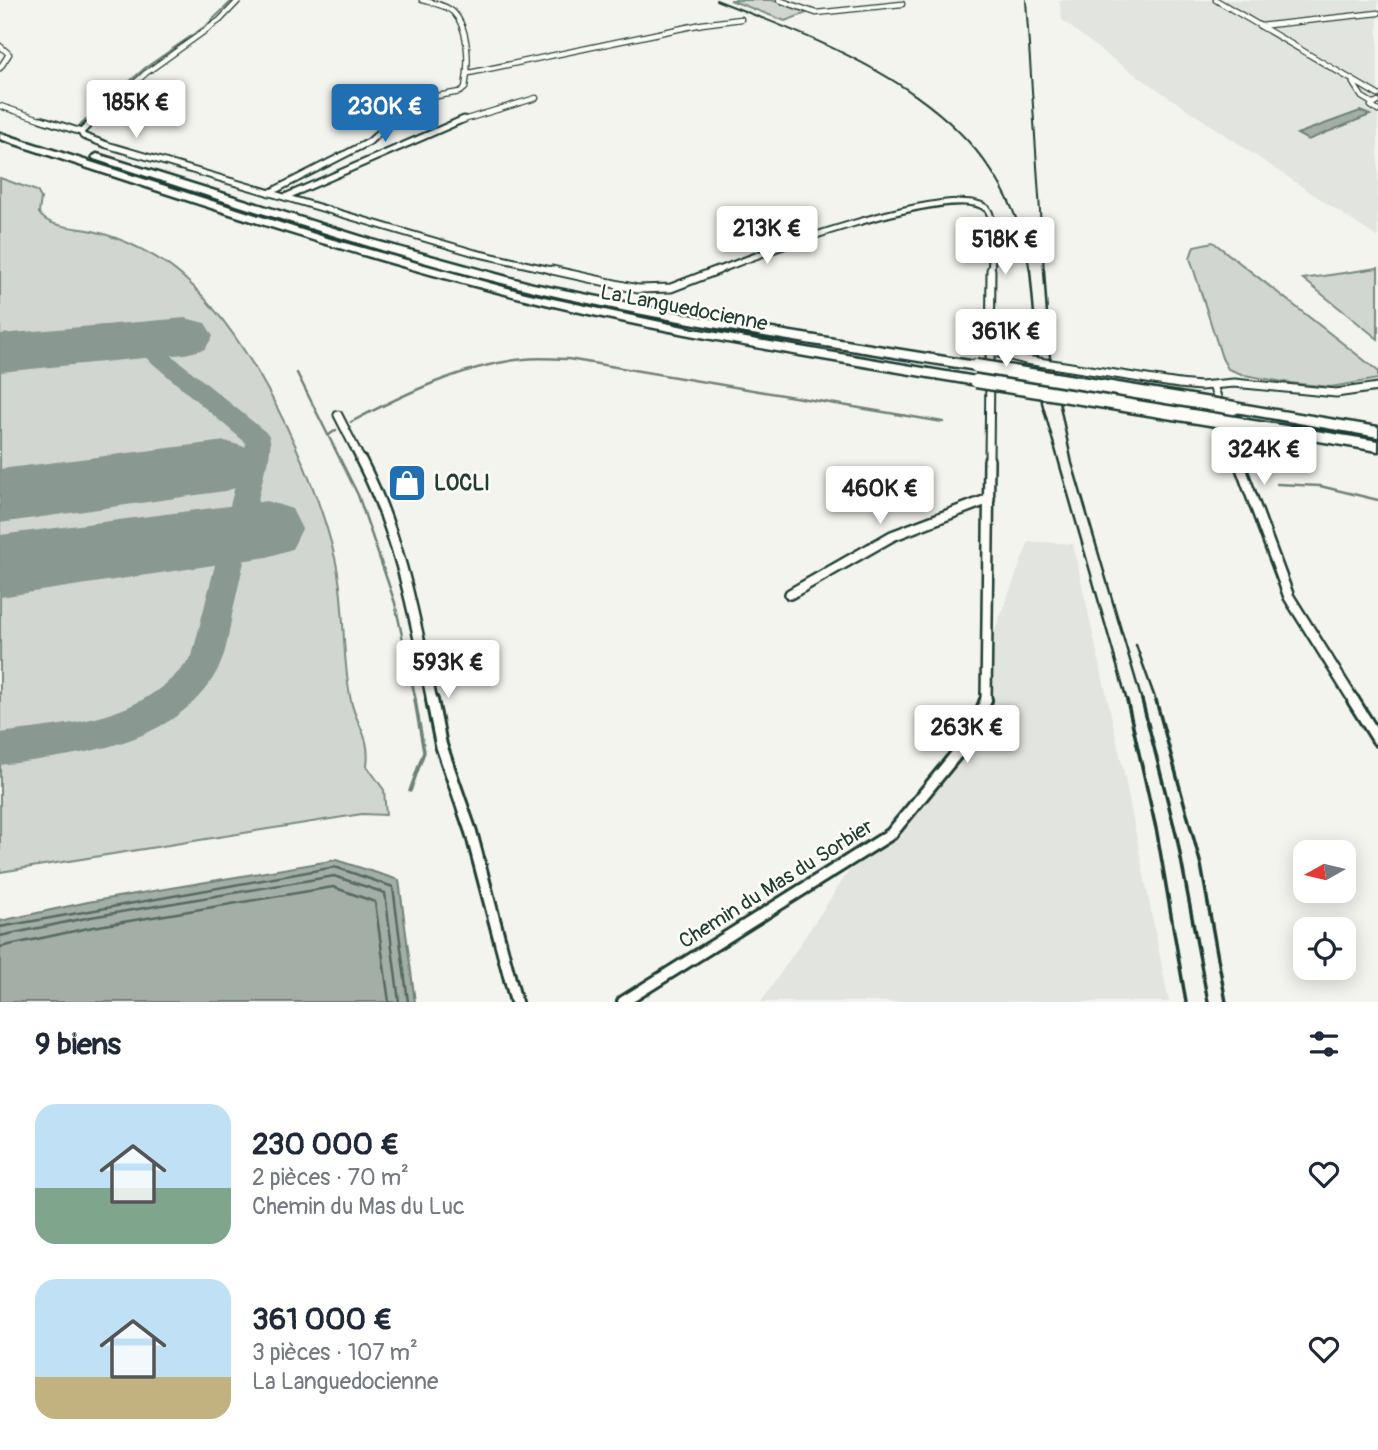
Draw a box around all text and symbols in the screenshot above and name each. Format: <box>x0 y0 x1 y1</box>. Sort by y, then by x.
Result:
pin: 185K € <box>79 80 193 140</box>
pin: 230K € <box>328 85 442 144</box>
text: 185K € <box>102 88 170 117</box>
text: 230K € <box>348 92 422 121</box>
pin: 213K € <box>710 206 824 266</box>
text: 213K € <box>733 214 801 243</box>
pin: 518K € <box>948 218 1062 277</box>
text: 518K € <box>971 225 1039 254</box>
street label: La Languedocienne <box>598 279 771 338</box>
pin: 361K € <box>949 310 1063 369</box>
text: 361K € <box>971 317 1041 346</box>
pin: 324K € <box>1207 428 1321 487</box>
text: 324K € <box>1227 435 1301 464</box>
shop icon: LOCLI <box>386 462 428 504</box>
pin: 460K € <box>823 466 937 526</box>
place label: LOCLI <box>434 470 490 497</box>
text: 460K € <box>842 474 918 503</box>
pin: 593K € <box>391 640 505 700</box>
text: 593K € <box>412 648 484 677</box>
pin: 263K € <box>910 706 1024 765</box>
text: 263K € <box>930 713 1004 742</box>
street label: Chemin du Mas du Sorbier <box>674 813 879 955</box>
north arrow <box>1293 840 1356 903</box>
map controls <box>1293 840 1356 980</box>
button: locate <box>1293 917 1356 980</box>
icon: filters <box>1305 1025 1343 1063</box>
text: 9 biens <box>35 1026 121 1063</box>
text: 230 000 € <box>252 1126 399 1163</box>
icon: home <box>91 1132 175 1216</box>
icon: heart <box>1305 1155 1343 1193</box>
text: 2 pièces · 70 m² <box>252 1163 409 1192</box>
text: Chemin du Mas du Luc <box>252 1192 465 1221</box>
text: 361 000 € <box>252 1301 392 1338</box>
icon: home <box>91 1307 175 1391</box>
icon: heart <box>1305 1330 1343 1368</box>
text: 3 pièces · 107 m² <box>252 1338 418 1367</box>
text: La Languedocienne <box>252 1367 438 1396</box>

